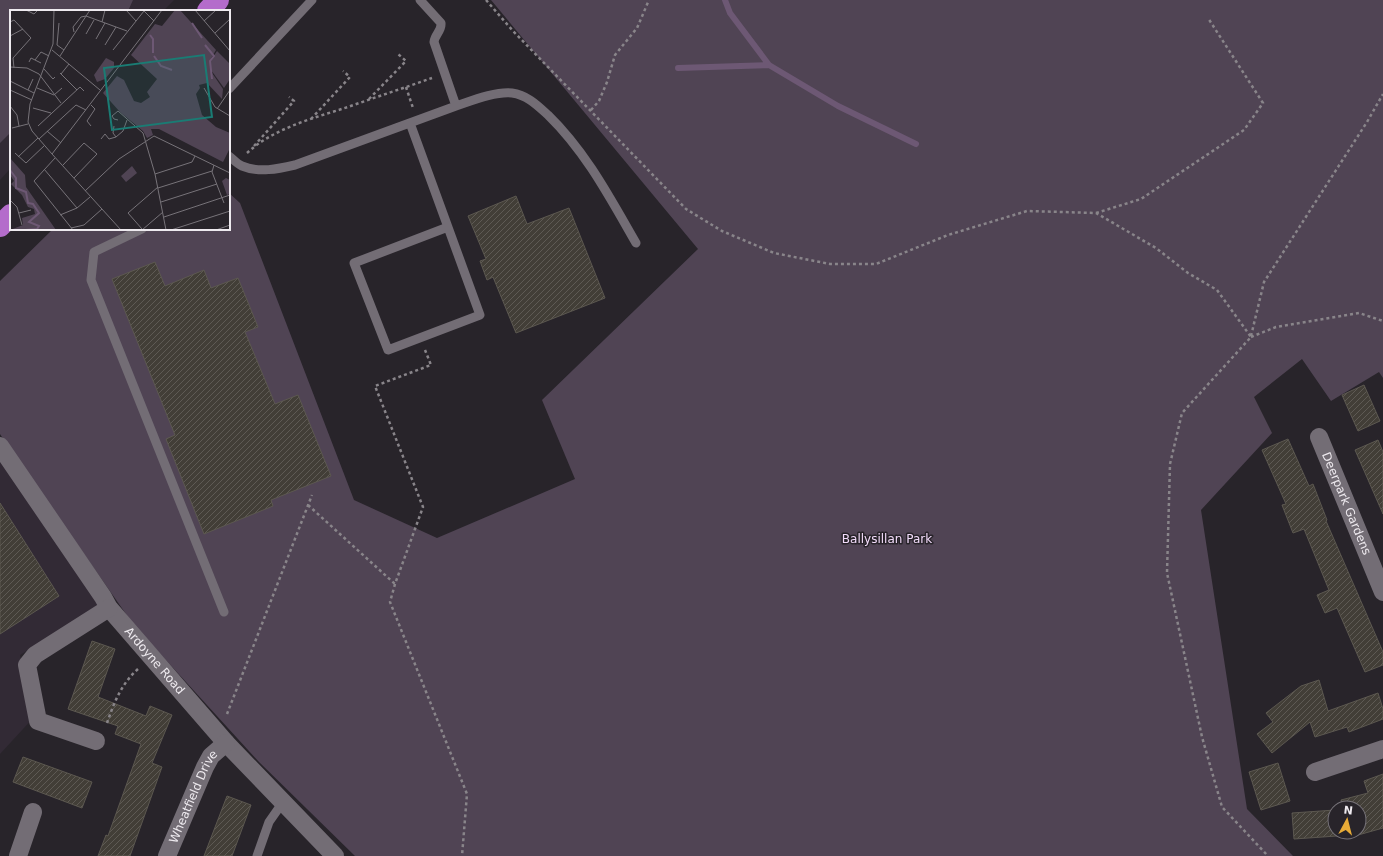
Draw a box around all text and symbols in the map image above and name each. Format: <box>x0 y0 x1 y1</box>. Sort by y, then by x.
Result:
inset map <box>10 10 230 230</box>
street label: Deerpark Gardens <box>1319 450 1374 557</box>
park label: Ballysillan Park <box>842 532 932 546</box>
street label: Ardoyne Road <box>122 624 187 697</box>
street label: Wheatfield Drive <box>166 747 220 845</box>
north arrow <box>1327 800 1367 840</box>
text: N <box>1343 804 1354 818</box>

